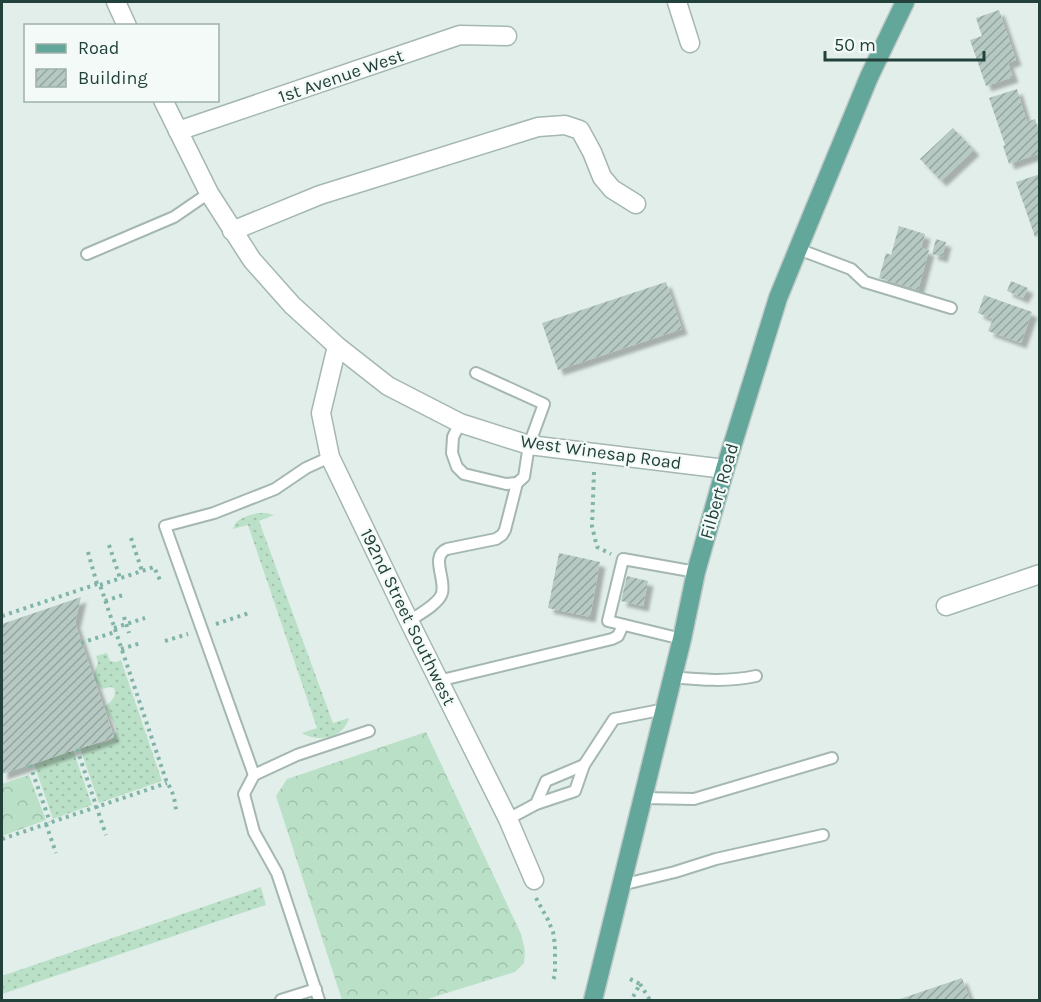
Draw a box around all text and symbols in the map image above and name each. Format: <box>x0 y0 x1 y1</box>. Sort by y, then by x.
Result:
legend <box>24 24 219 102</box>
scale bar <box>825 24 984 62</box>
text: 50 m <box>834 34 876 56</box>
text: Road <box>78 37 119 59</box>
street label: 1st Avenue West <box>276 44 407 108</box>
text: Building <box>78 67 148 89</box>
street label: West Winesap Road <box>519 430 683 474</box>
street label: Filbert Road <box>695 441 743 541</box>
street label: 192nd Street Southwest <box>356 525 461 709</box>

